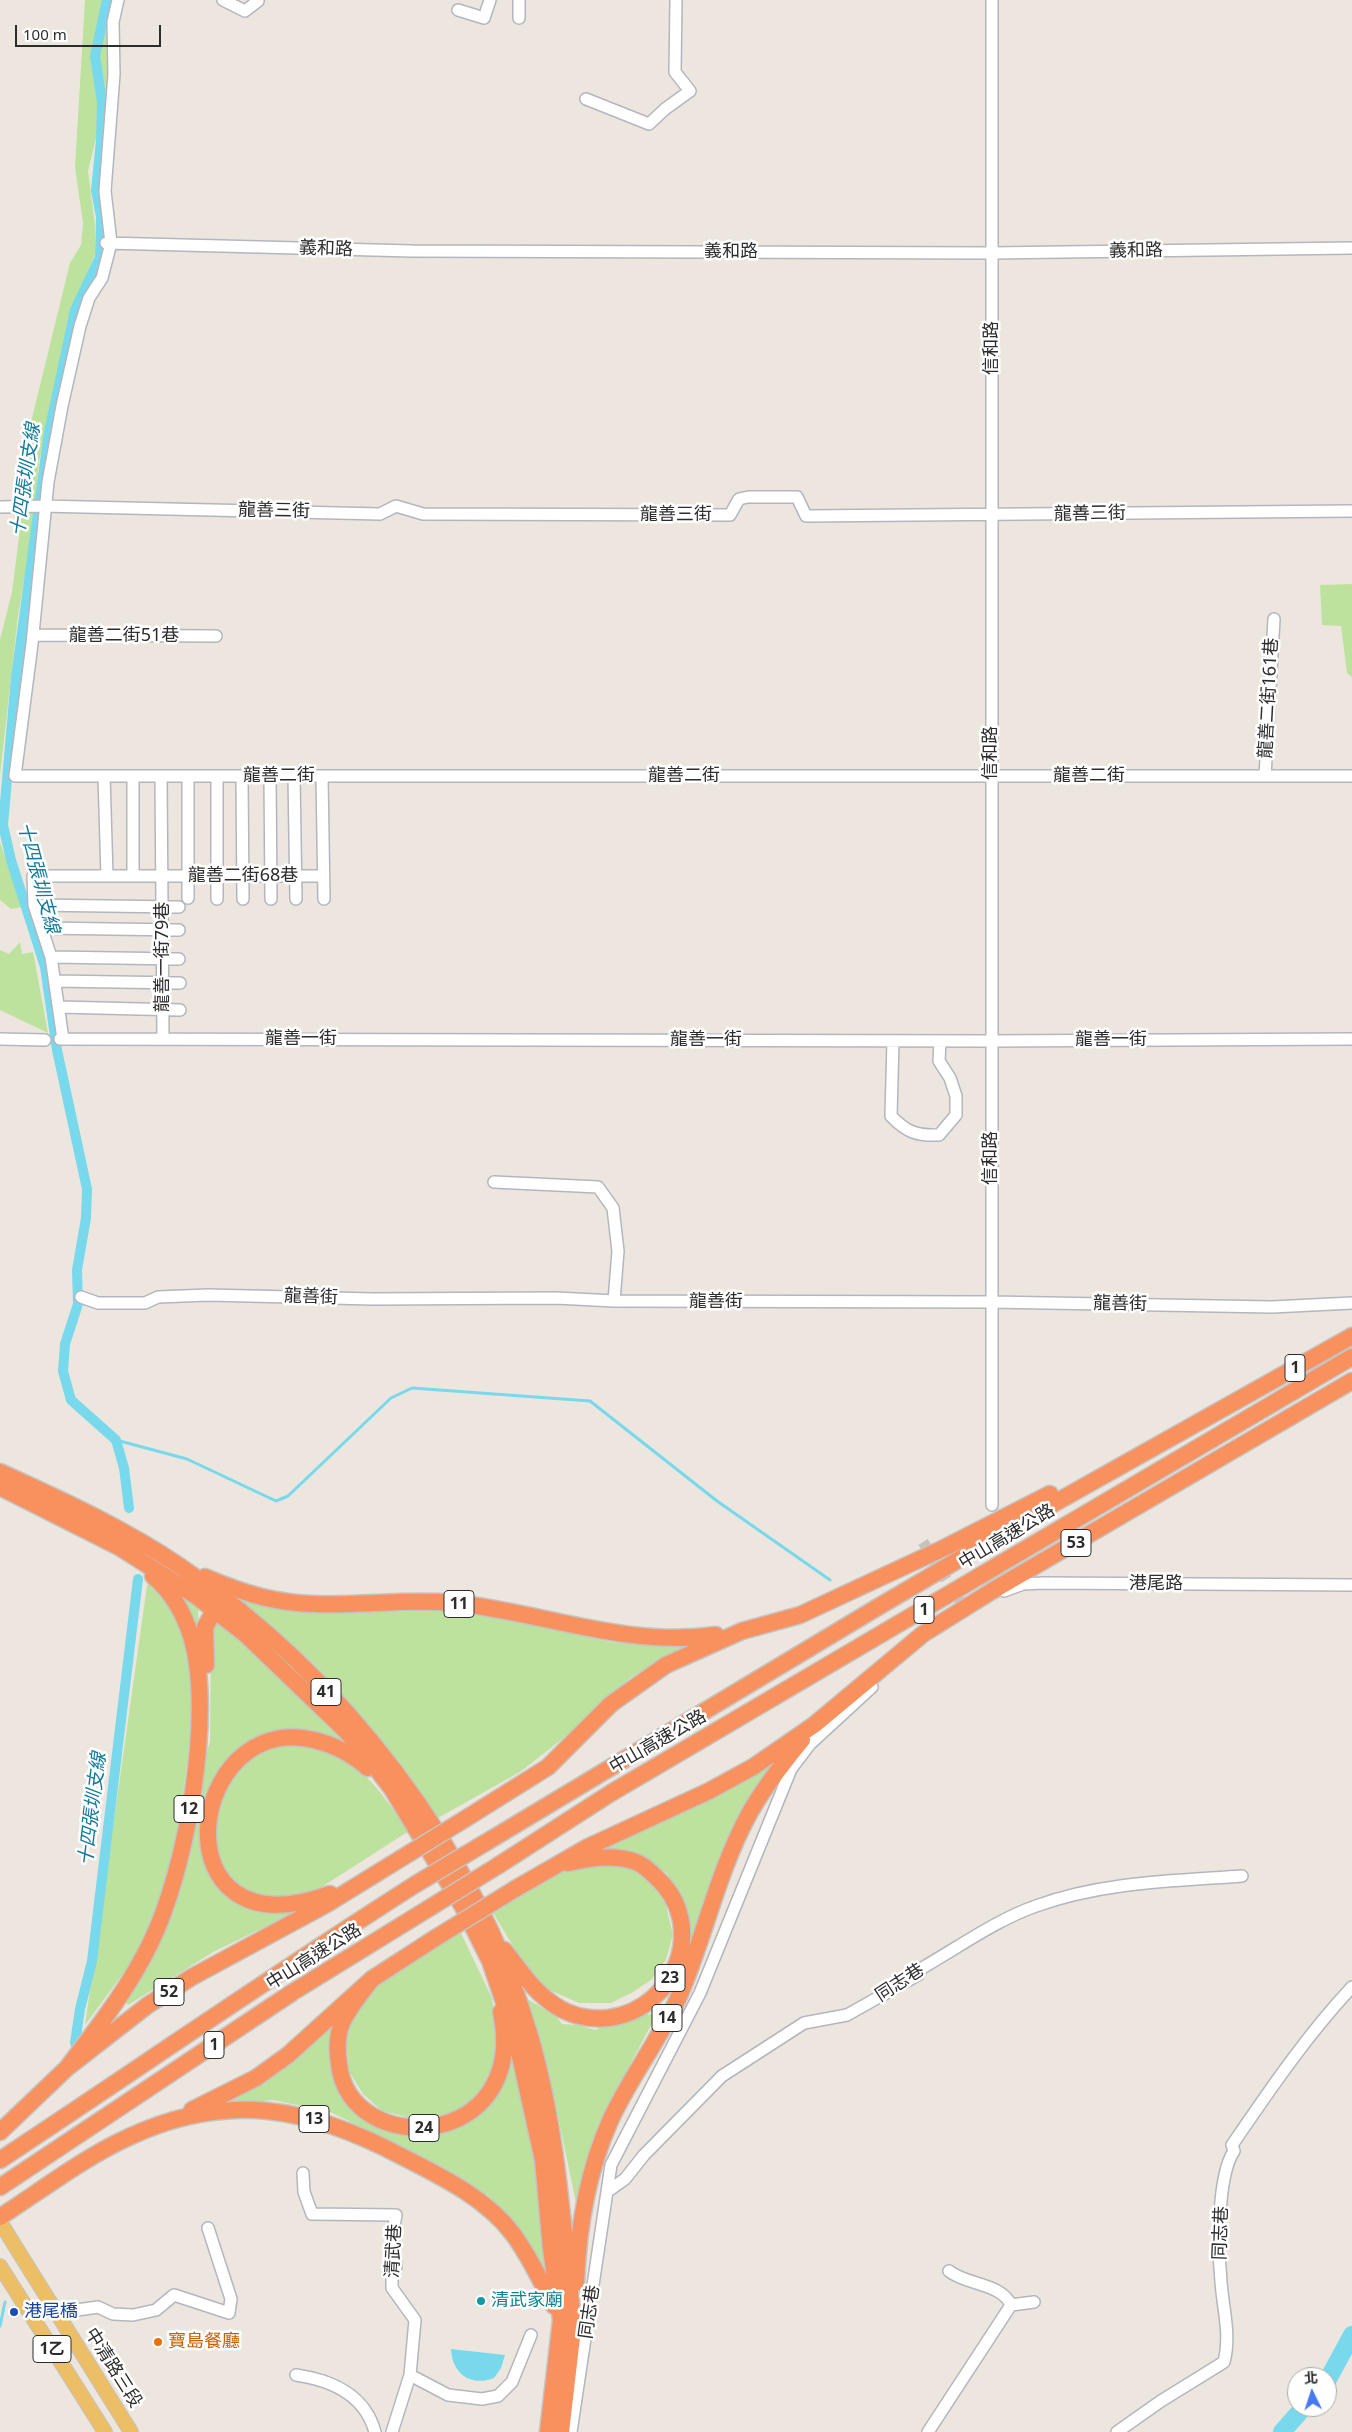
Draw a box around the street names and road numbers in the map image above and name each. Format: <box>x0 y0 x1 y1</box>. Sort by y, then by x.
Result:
street label: 義和路 <box>299 237 353 261</box>
street label: 義和路 <box>1109 240 1163 262</box>
street label: 義和路 <box>704 241 758 263</box>
street label: 信和路 <box>981 321 1003 375</box>
street label: 龍善三街 <box>238 500 310 522</box>
street label: 龍善三街 <box>1054 503 1126 525</box>
street label: 龍善三街 <box>640 504 712 526</box>
street label: 龍善二街51巷 <box>69 625 179 647</box>
street label: 龍善二街161巷 <box>1255 637 1283 759</box>
street label: 信和路 <box>980 726 1002 780</box>
street label: 龍善二街 <box>243 765 315 787</box>
street label: 龍善二街 <box>648 765 720 787</box>
street label: 龍善二街 <box>1053 765 1125 787</box>
street label: 龍善二街68巷 <box>188 865 298 887</box>
street label: 龍善一街79巷 <box>152 902 174 1012</box>
street label: 龍善一街 <box>265 1028 337 1050</box>
street label: 龍善一街 <box>670 1029 742 1051</box>
street label: 龍善一街 <box>1075 1029 1147 1051</box>
street label: 信和路 <box>980 1131 1002 1185</box>
street label: 龍善街 <box>284 1285 338 1309</box>
street label: 龍善街 <box>689 1291 743 1313</box>
street label: 龍善街 <box>1093 1293 1147 1315</box>
road number: 1 <box>1285 1355 1305 1382</box>
street label: 中山高速公路 <box>955 1500 1059 1574</box>
road number: 53 <box>1061 1530 1091 1556</box>
street label: 港尾路 <box>1129 1573 1183 1595</box>
road number: 11 <box>444 1590 474 1618</box>
road number: 1 <box>914 1596 934 1624</box>
road number: 41 <box>311 1678 341 1705</box>
street label: 中山高速公路 <box>606 1706 710 1778</box>
road number: 12 <box>174 1796 204 1822</box>
street label: 中山高速公路 <box>262 1919 366 1995</box>
street label: 同志巷 <box>871 1959 929 2007</box>
road number: 23 <box>655 1965 685 1992</box>
road number: 52 <box>154 1978 184 2005</box>
road number: 14 <box>652 2005 682 2032</box>
road number: 1 <box>204 2032 224 2058</box>
road number: 13 <box>299 2106 329 2132</box>
road number: 24 <box>409 2114 439 2142</box>
street label: 同志巷 <box>1209 2206 1233 2260</box>
street label: 清武巷 <box>382 2223 406 2279</box>
street label: 同志巷 <box>576 2284 604 2340</box>
street label: 中清路三段 <box>80 2324 146 2412</box>
road number: 1乙 <box>33 2336 71 2362</box>

